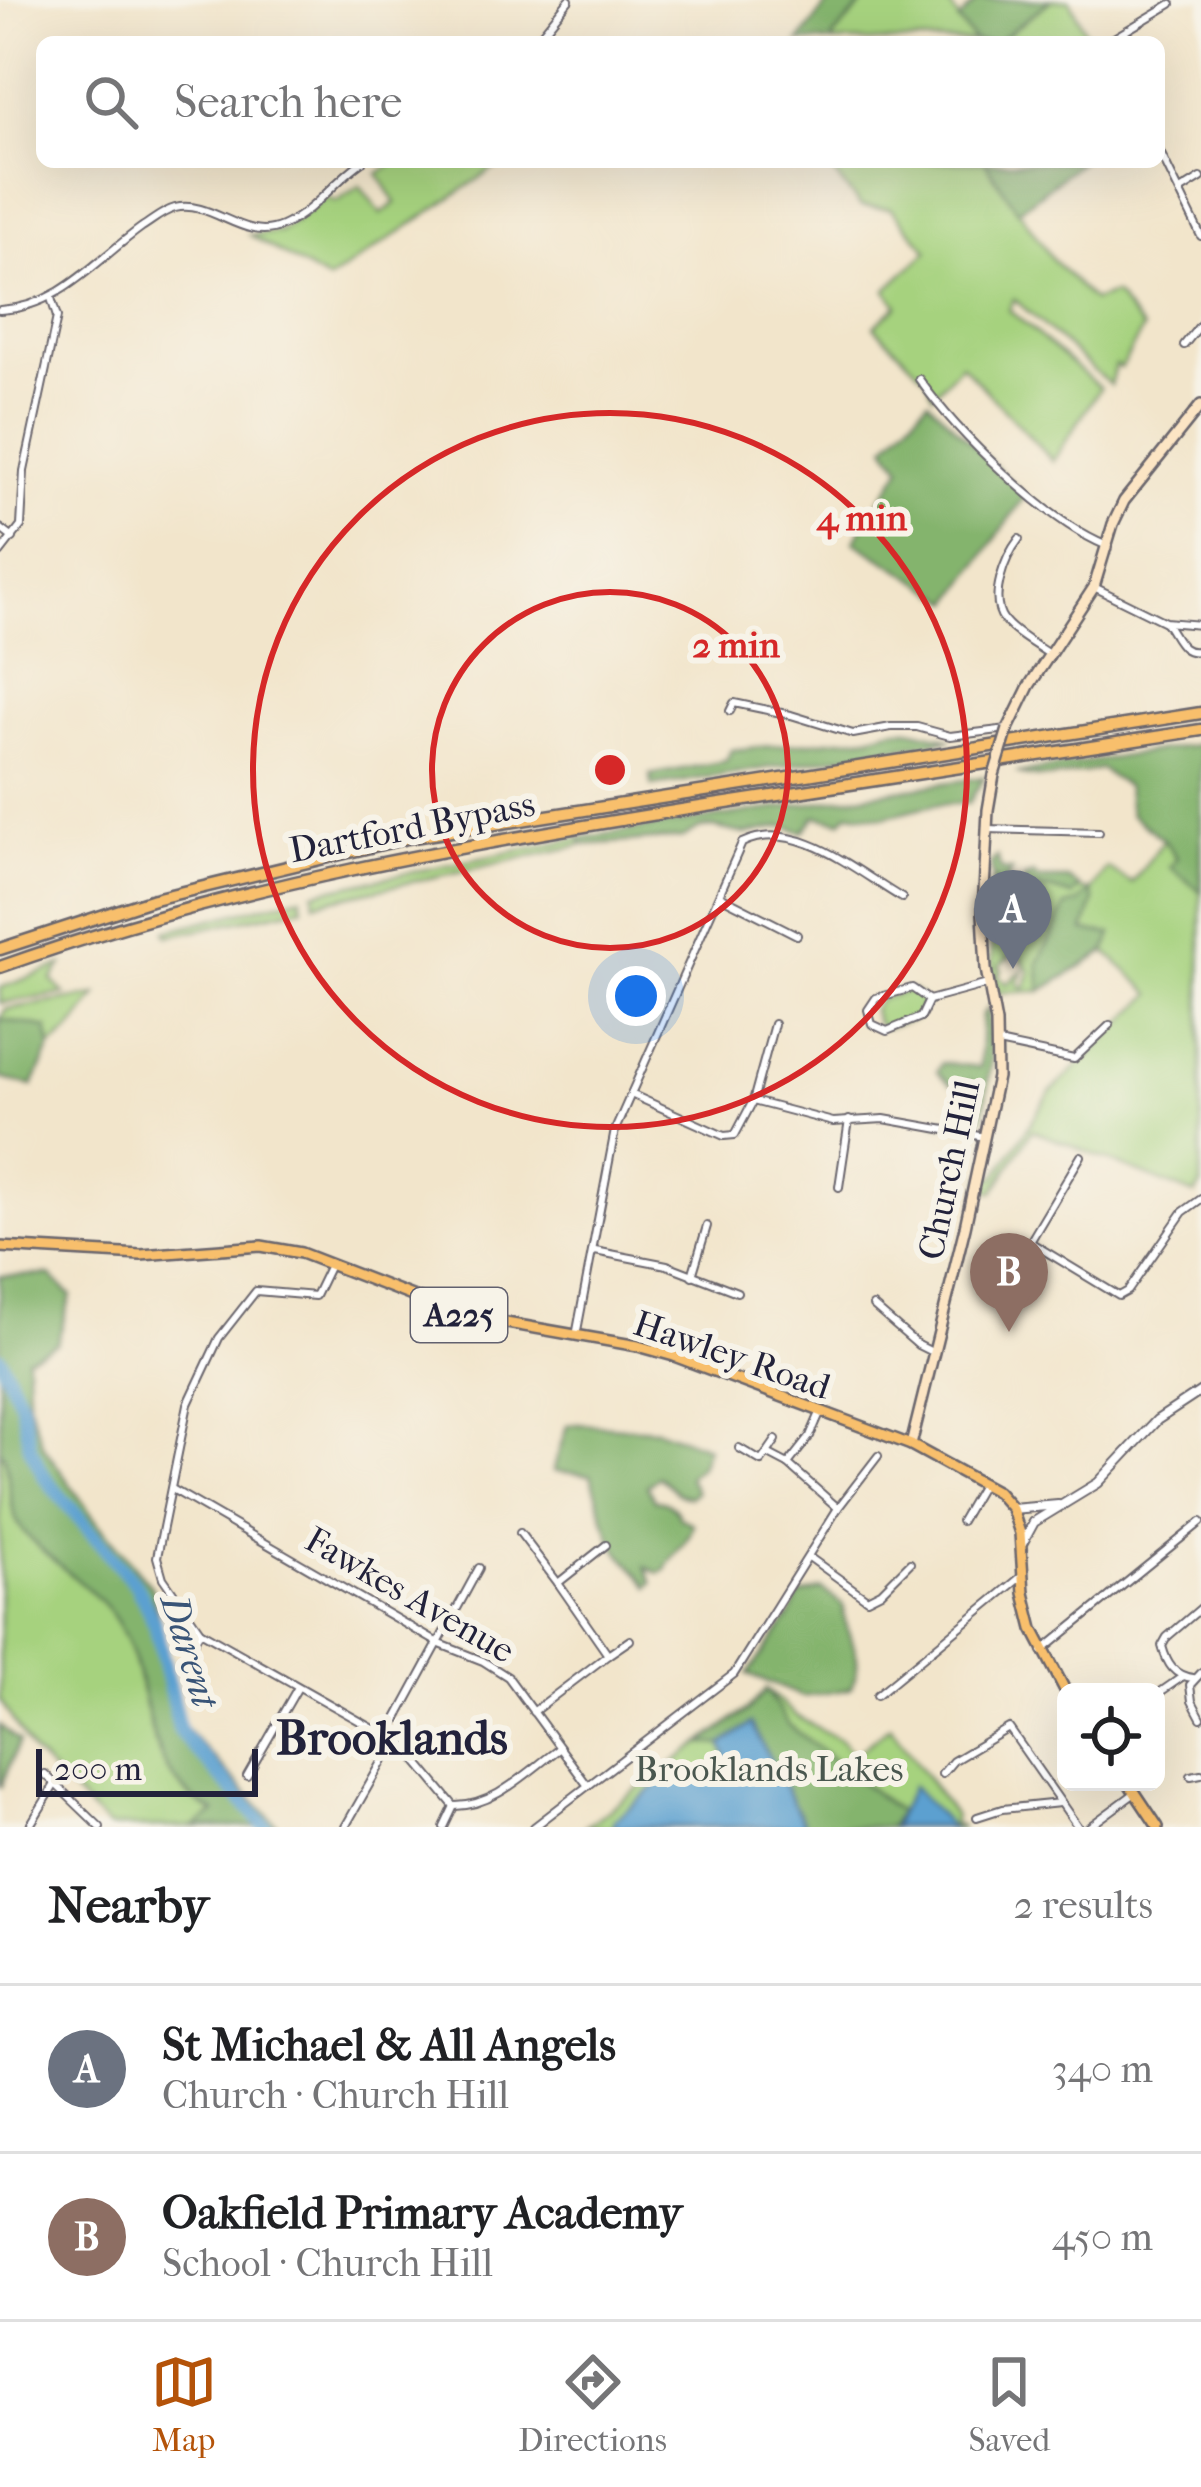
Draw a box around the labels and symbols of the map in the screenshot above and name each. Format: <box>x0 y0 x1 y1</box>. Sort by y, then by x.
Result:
text: 4 min <box>816 497 908 540</box>
text: 2 min <box>692 624 781 666</box>
centre of rings <box>589 749 631 791</box>
street label: Dartford Bypass <box>286 783 538 871</box>
pin: A <box>974 870 1052 969</box>
your location <box>606 966 666 1026</box>
street label: Church Hill <box>910 1076 988 1263</box>
pin: B <box>970 1233 1048 1332</box>
road number: A225 <box>411 1288 507 1342</box>
street label: Hawley Road <box>628 1302 836 1408</box>
street label: Fawkes Avenue <box>298 1518 522 1672</box>
water label: Darent <box>150 1586 230 1715</box>
district label: Brooklands <box>276 1710 508 1766</box>
scale bar <box>36 1743 258 1796</box>
park label: Brooklands Lakes <box>635 1748 903 1790</box>

